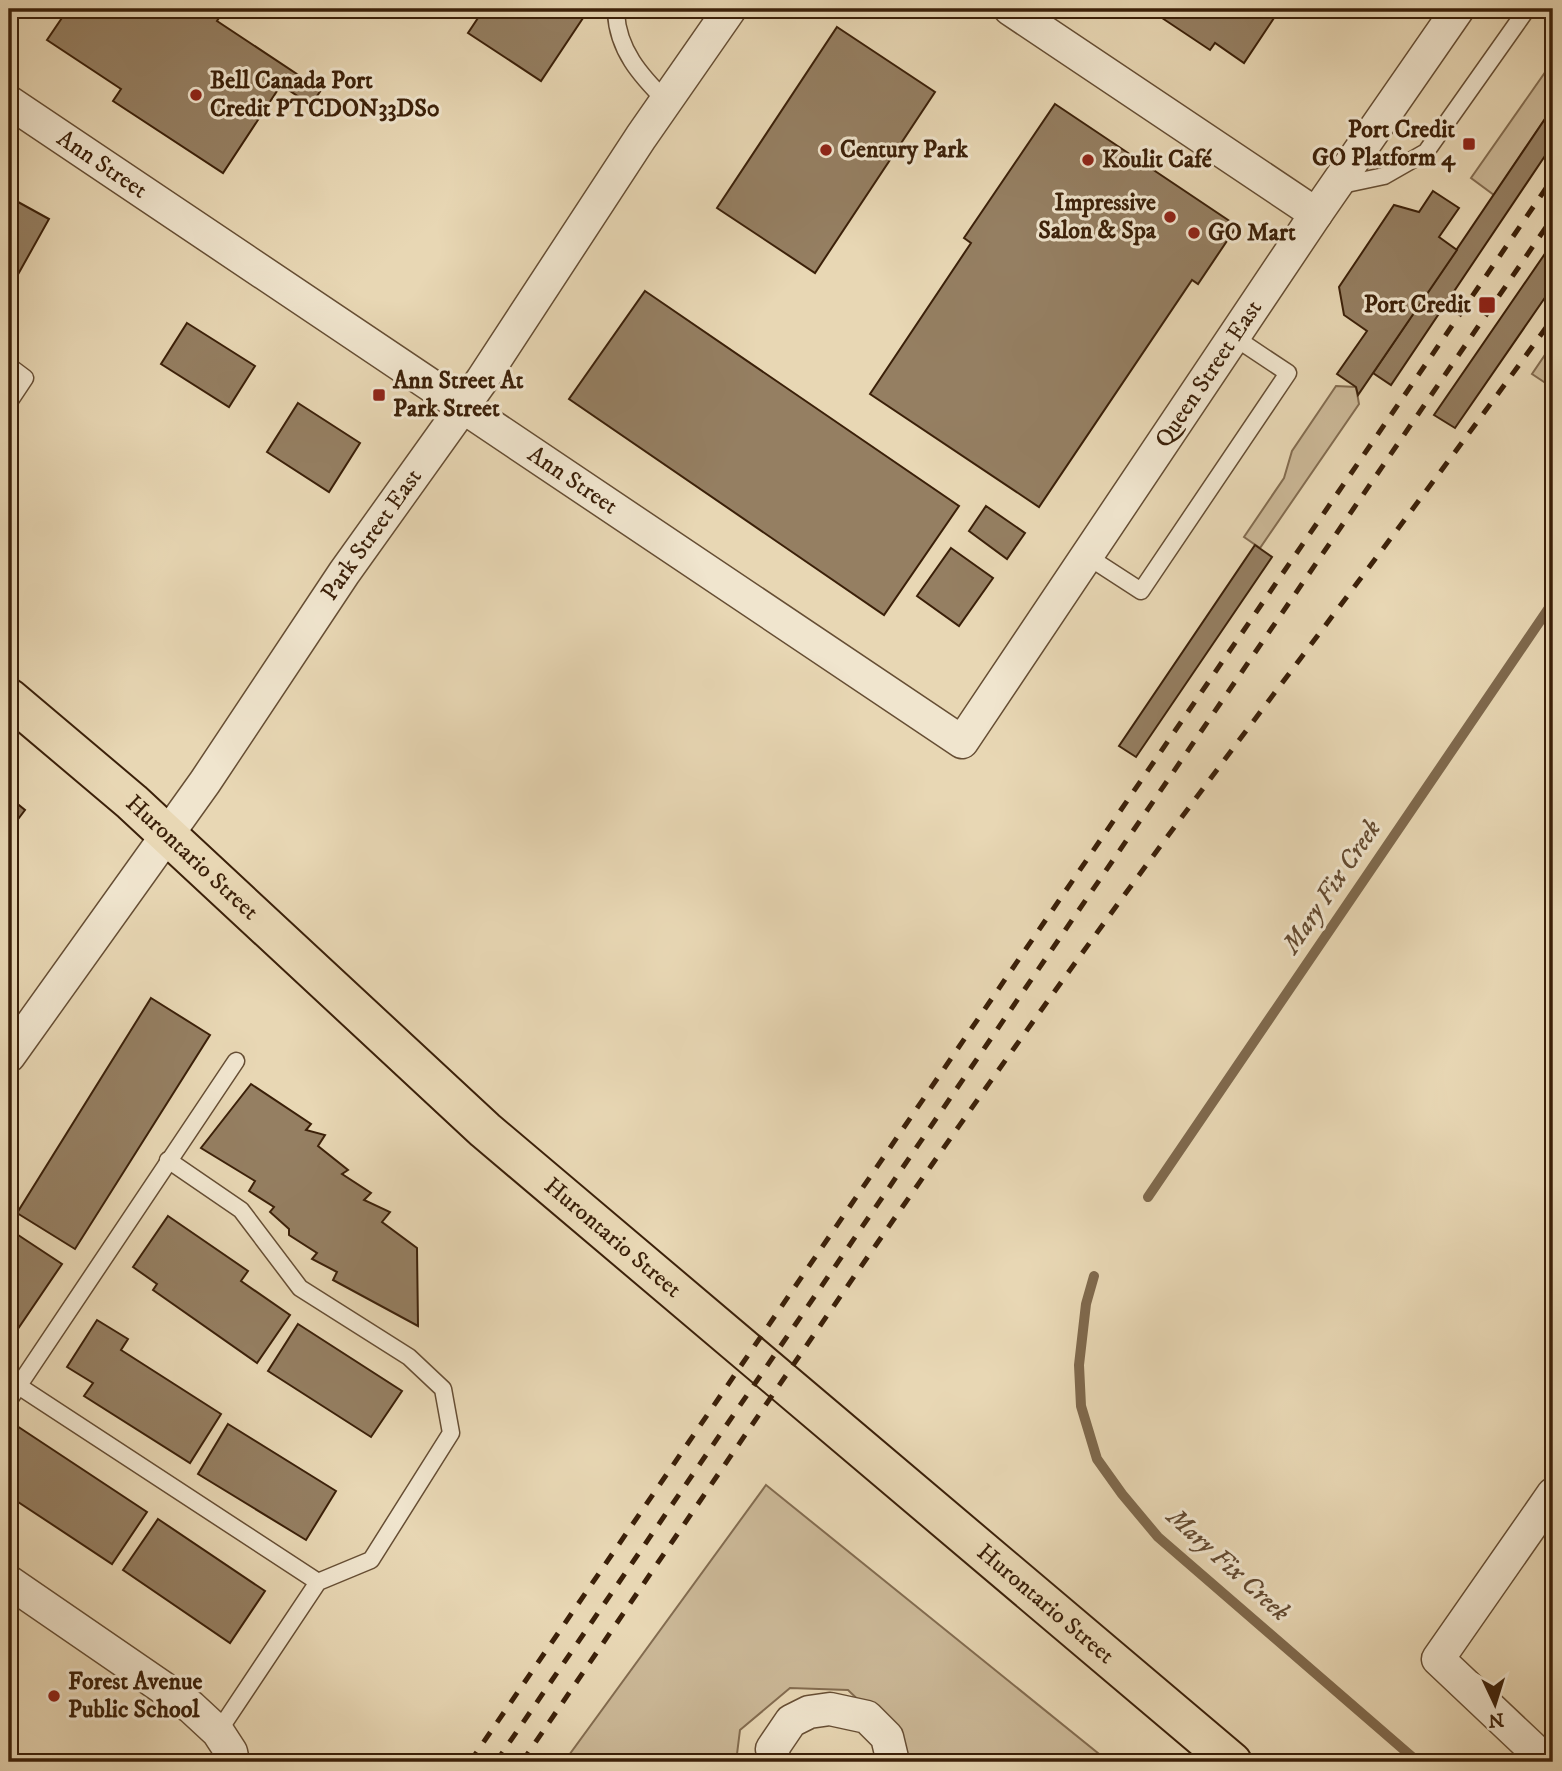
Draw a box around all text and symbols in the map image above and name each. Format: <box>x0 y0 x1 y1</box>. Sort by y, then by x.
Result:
place label: Bell Canada Port Credit PTCDON33DS0 <box>210 66 440 124</box>
marker: Bell Canada Port Credit PTCDON33DS0 <box>188 87 204 103</box>
place label: Port Credit GO Platform 4 <box>1312 115 1456 173</box>
street label: Ann Street <box>51 123 153 206</box>
place label: Century Park <box>840 135 969 165</box>
marker: Port Credit GO Platform 4 <box>1461 136 1477 152</box>
marker: Century Park <box>818 142 834 158</box>
place label: Koulit Café <box>1102 145 1213 175</box>
marker: Koulit Café <box>1080 152 1096 168</box>
place label: Impressive Salon & Spa <box>1038 188 1157 246</box>
marker: Impressive Salon & Spa <box>1162 209 1178 225</box>
place label: GO Mart <box>1208 218 1296 248</box>
marker: GO Mart <box>1186 225 1202 241</box>
place label: Port Credit <box>1364 290 1471 320</box>
street label: Queen Street East <box>1148 294 1269 454</box>
marker: Port Credit <box>1477 295 1497 315</box>
place label: Ann Street At Park Street <box>392 366 524 424</box>
marker: Ann Street At Park Street <box>371 387 387 403</box>
street label: Ann Street <box>522 440 624 522</box>
street label: Park Street East <box>315 463 429 607</box>
street label: Hurontario Street <box>119 789 265 927</box>
water label: Mary Fix Creek <box>1274 814 1389 962</box>
street label: Hurontario Street <box>538 1171 688 1305</box>
water label: Mary Fix Creek <box>1158 1500 1296 1629</box>
street label: Hurontario Street <box>970 1537 1121 1671</box>
place label: Forest Avenue Public School <box>68 1667 202 1725</box>
north arrow <box>1460 1670 1530 1740</box>
marker: Forest Avenue Public School <box>46 1688 62 1704</box>
text: N <box>1487 1707 1505 1732</box>

